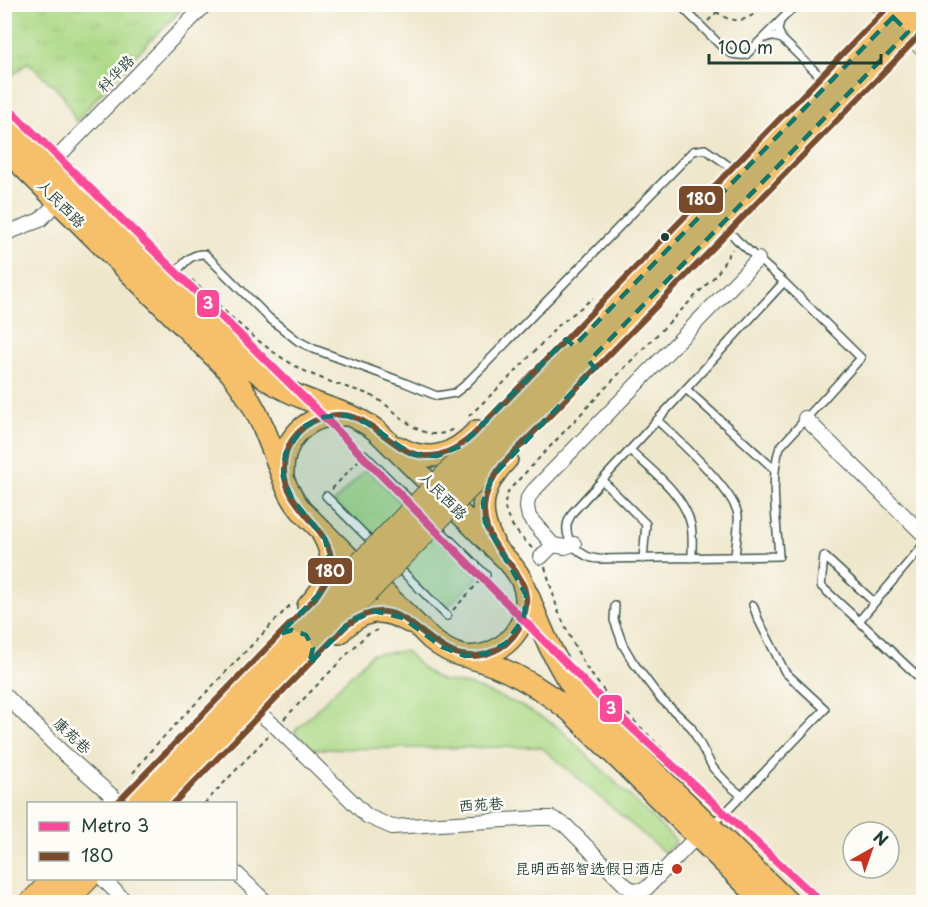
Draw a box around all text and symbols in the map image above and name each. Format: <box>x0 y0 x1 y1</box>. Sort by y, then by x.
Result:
scale bar <box>709 27 882 65</box>
text: 100 m <box>718 33 773 60</box>
street label: 科华路 <box>91 49 139 97</box>
street label: 人民西路 <box>33 174 91 232</box>
line badge: 180 <box>678 185 724 214</box>
text: 180 <box>686 186 716 210</box>
unlabelled marker <box>659 231 671 243</box>
line badge: 3 <box>196 289 220 318</box>
text: 3 <box>203 290 213 314</box>
street label: 人民西路 <box>415 466 473 524</box>
line badge: 180 <box>307 557 353 585</box>
text: 180 <box>315 558 345 582</box>
line badge: 3 <box>599 694 623 723</box>
text: 3 <box>606 695 616 719</box>
street label: 康苑巷 <box>49 711 97 759</box>
street label: 西苑巷 <box>458 790 504 817</box>
legend <box>27 802 237 880</box>
text: Metro 3 <box>81 811 149 838</box>
north arrow <box>841 820 901 880</box>
text: N <box>869 824 894 851</box>
text: 180 <box>81 841 114 868</box>
place label: 昆明西部智选假日酒店 <box>515 856 665 879</box>
marker: 昆明西部智选假日酒店 <box>670 862 684 876</box>

